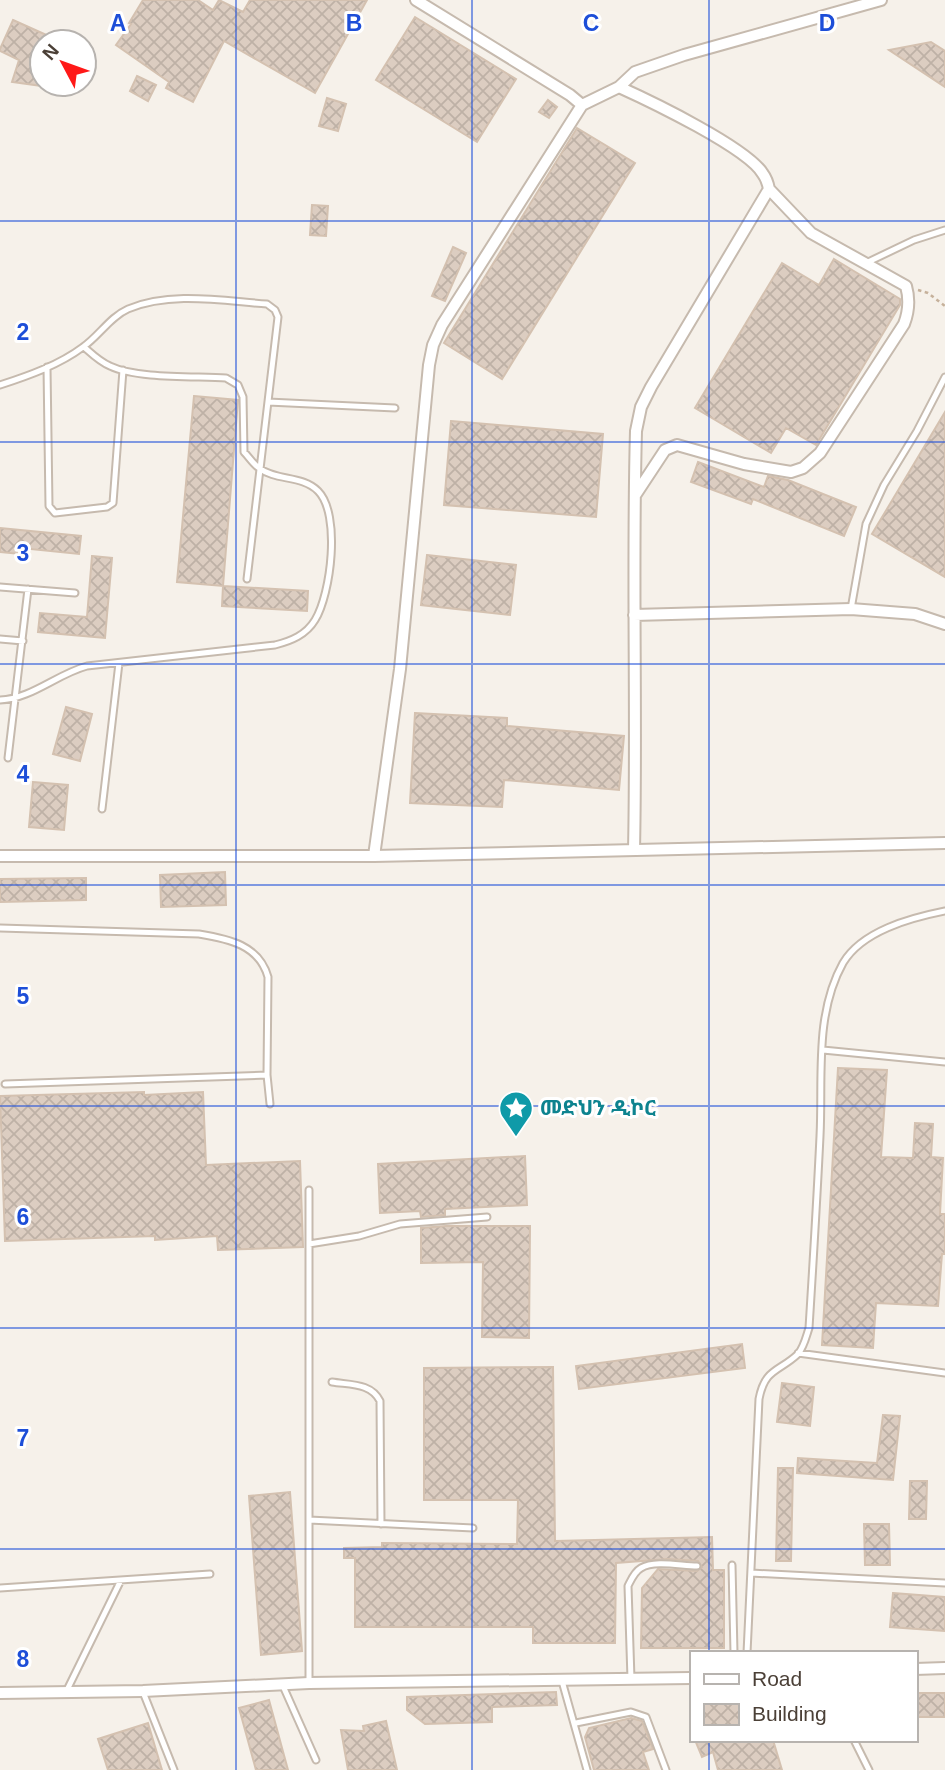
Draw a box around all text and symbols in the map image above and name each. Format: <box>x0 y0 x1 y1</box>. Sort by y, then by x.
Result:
text: A <box>110 10 126 36</box>
text: B <box>346 10 362 36</box>
text: C <box>583 10 599 36</box>
text: D <box>819 10 835 36</box>
north arrow <box>28 28 98 98</box>
text: N <box>38 40 63 64</box>
text: 2 <box>17 319 29 345</box>
text: 3 <box>17 540 29 566</box>
text: 4 <box>17 761 30 787</box>
text: 5 <box>17 983 30 1009</box>
place icon: መድህን ዲኮር <box>497 1089 535 1138</box>
place label: መድህን ዲኮር <box>540 1096 656 1119</box>
text: 6 <box>17 1204 29 1230</box>
text: 7 <box>17 1425 29 1451</box>
text: 8 <box>17 1646 30 1672</box>
legend <box>690 1651 917 1742</box>
text: Road <box>752 1667 802 1690</box>
text: Building <box>752 1702 827 1725</box>

